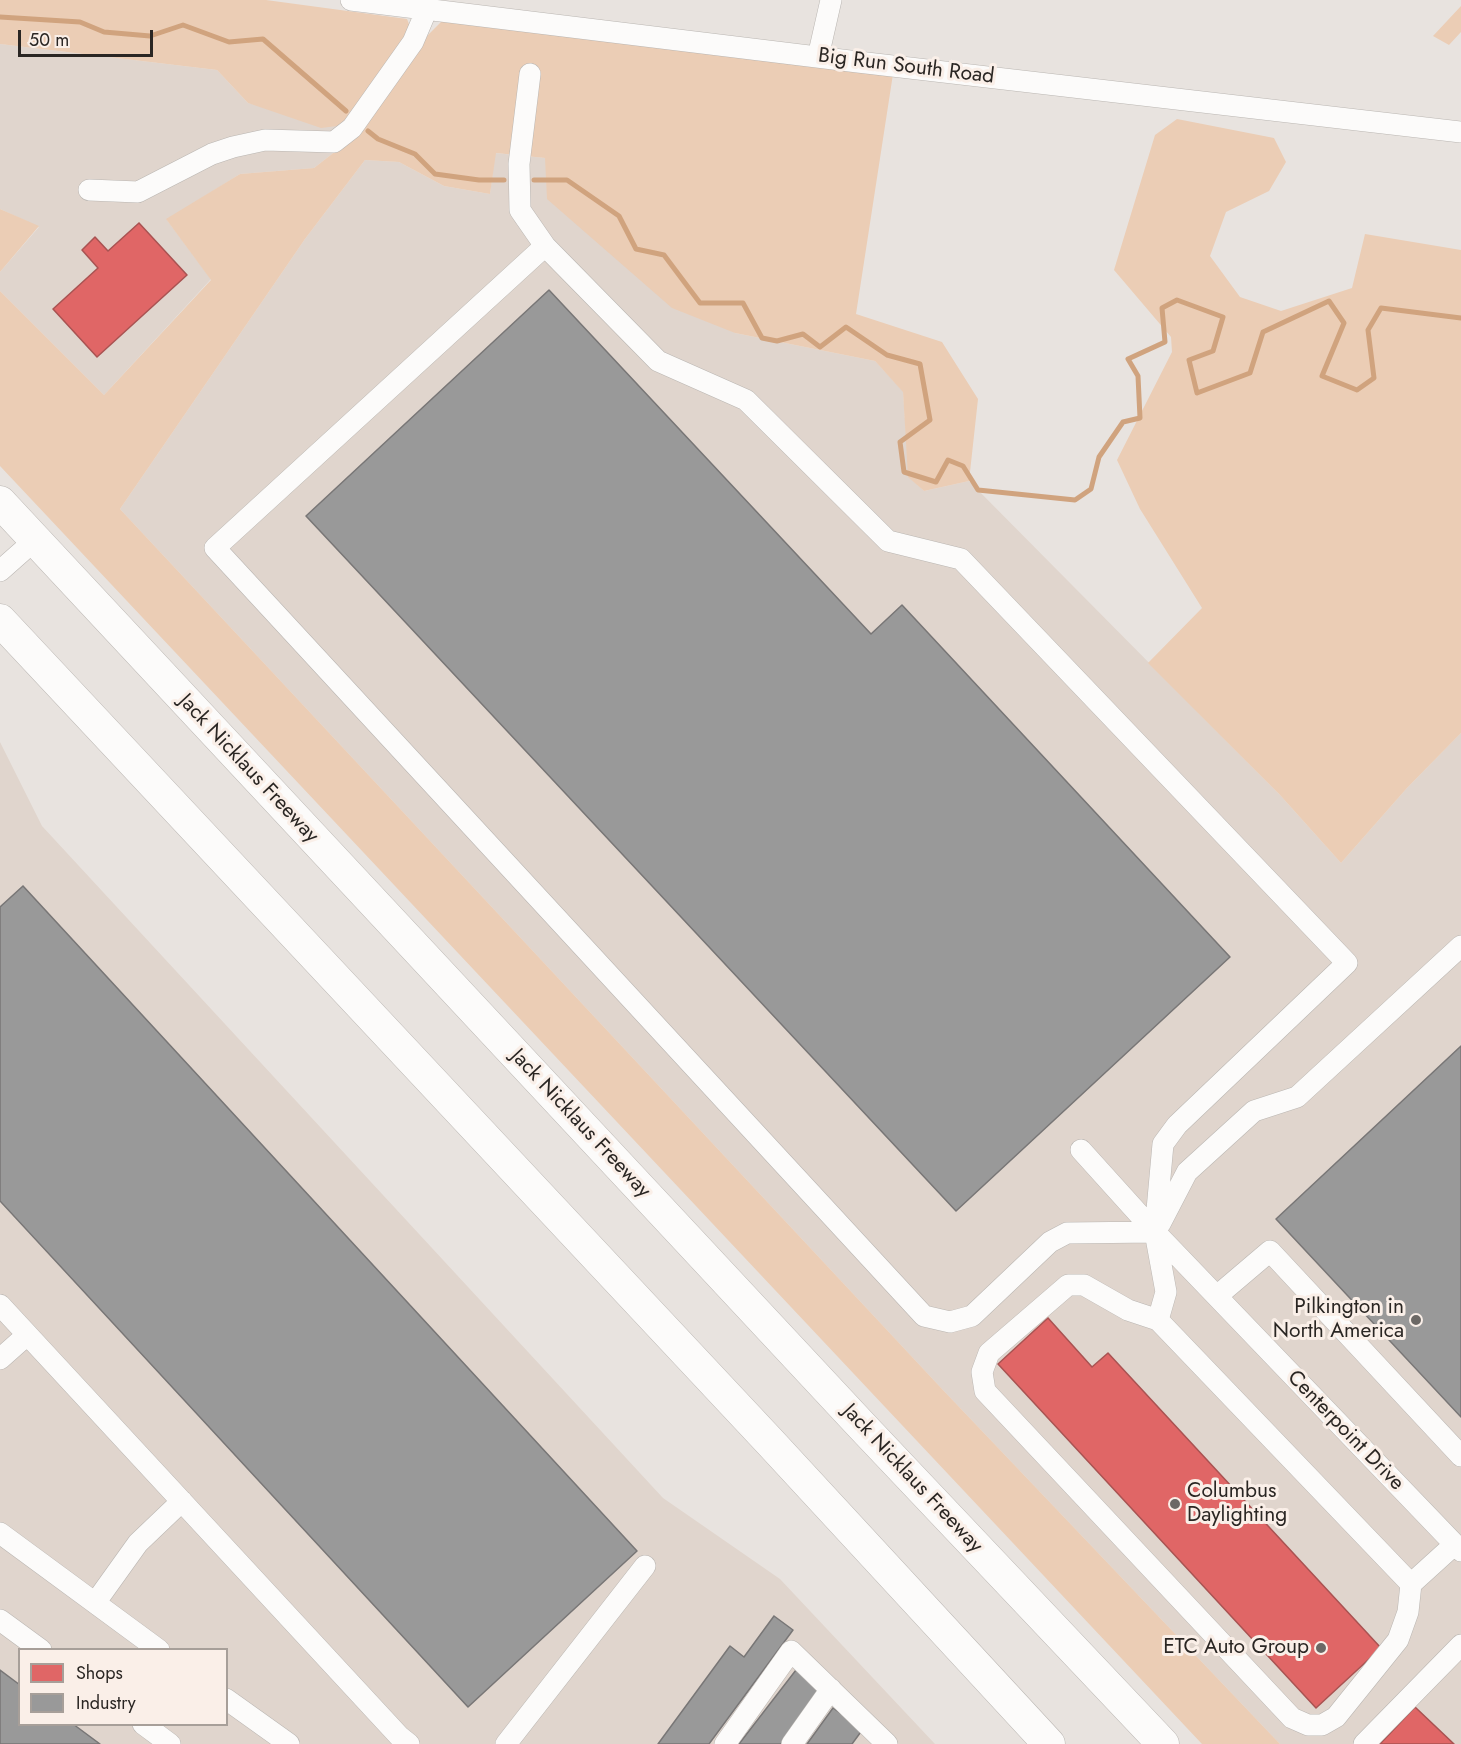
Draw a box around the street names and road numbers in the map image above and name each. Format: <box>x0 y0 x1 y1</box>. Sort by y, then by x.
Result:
street label: Big Run South Road <box>817 44 995 90</box>
street label: Jack Nicklaus Freeway <box>173 689 323 849</box>
street label: Jack Nicklaus Freeway <box>505 1044 655 1204</box>
street label: Centerpoint Drive <box>1281 1366 1409 1496</box>
street label: Jack Nicklaus Freeway <box>837 1399 987 1559</box>

